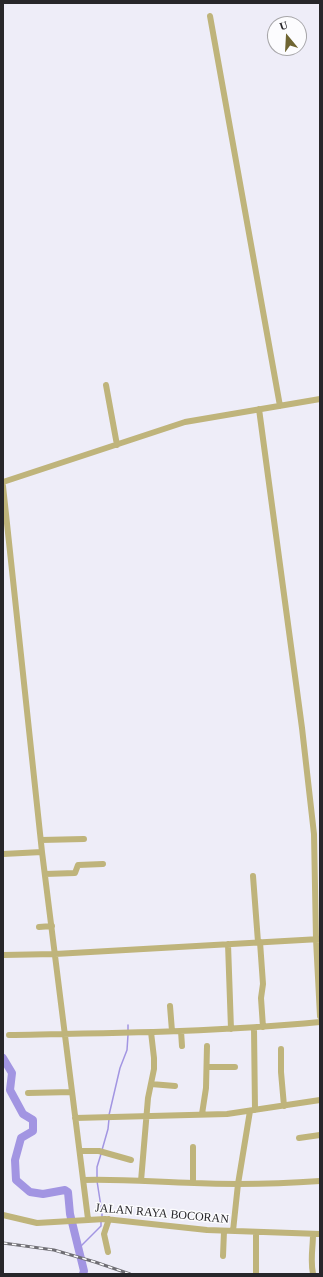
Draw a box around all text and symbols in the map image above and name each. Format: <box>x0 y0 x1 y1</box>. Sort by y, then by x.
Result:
north arrow <box>267 16 307 56</box>
text: U <box>278 19 289 32</box>
street label: JALAN RAYA BOCORAN <box>95 1201 229 1227</box>

